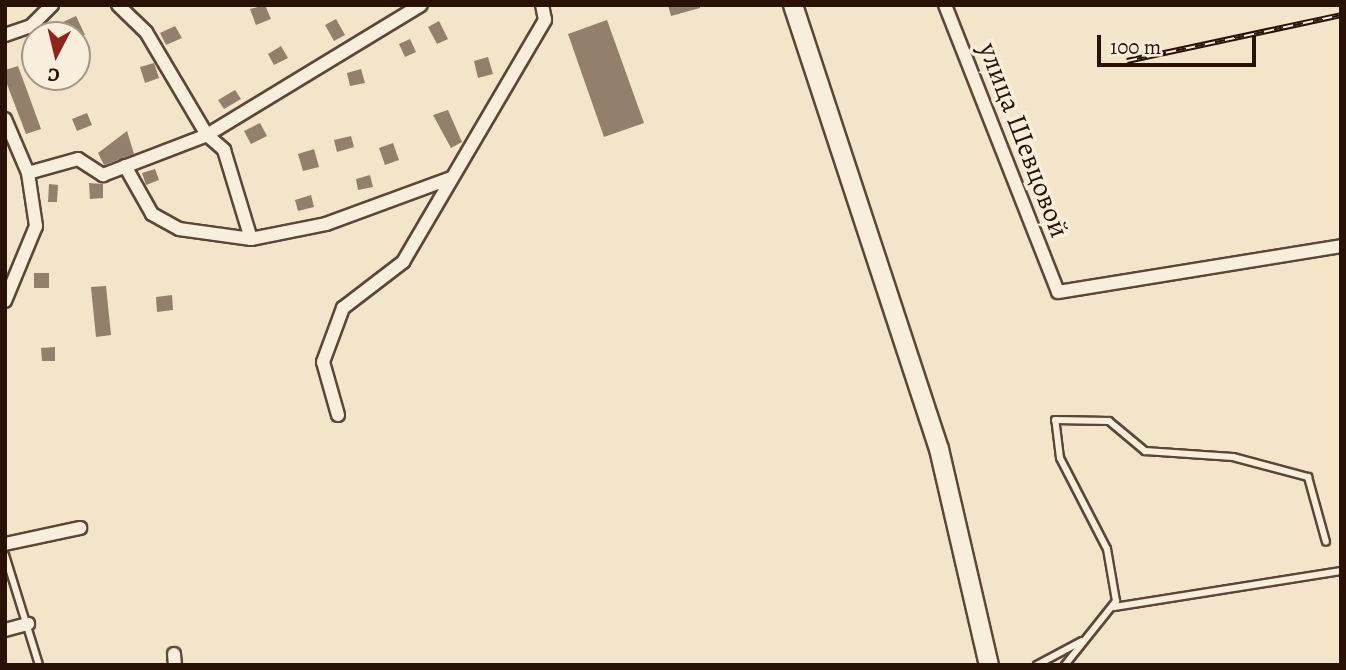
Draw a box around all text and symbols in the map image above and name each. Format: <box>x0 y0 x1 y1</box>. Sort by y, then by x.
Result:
north arrow <box>21 21 91 91</box>
scale bar <box>1101 21 1260 65</box>
text: 100 m <box>1110 33 1161 61</box>
street label: улица Шевцовой <box>971 38 1077 242</box>
text: С <box>46 61 61 88</box>

